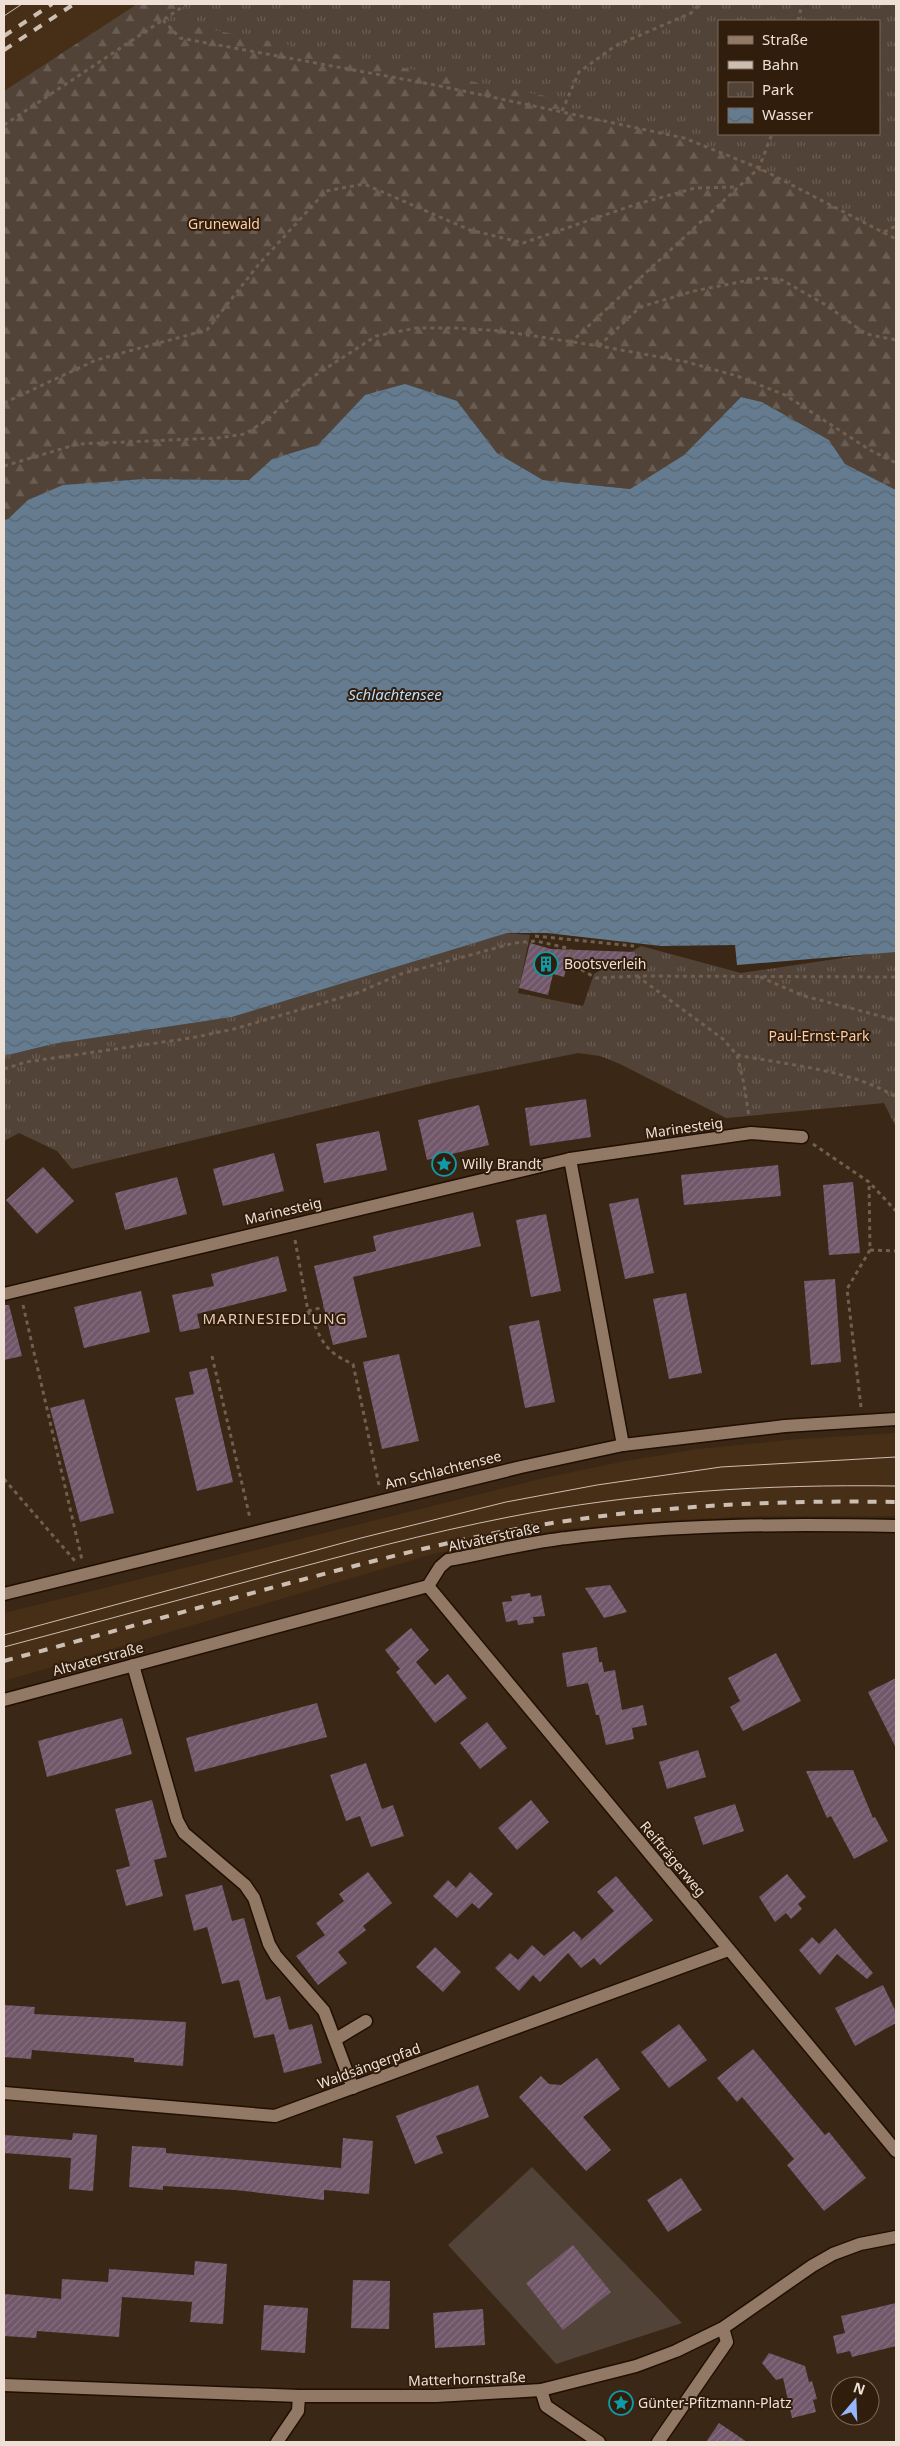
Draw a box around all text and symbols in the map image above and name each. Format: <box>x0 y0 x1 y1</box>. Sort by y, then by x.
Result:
legend <box>718 20 880 135</box>
text: Straße <box>762 29 808 49</box>
text: Bahn <box>762 54 799 74</box>
text: Park <box>762 79 794 99</box>
text: Wasser <box>762 104 813 124</box>
park label: Grunewald <box>188 214 260 233</box>
water label: Schlachtensee <box>348 684 442 704</box>
building icon: Bootsverleih <box>533 951 559 977</box>
place label: Bootsverleih <box>564 954 646 973</box>
park label: Paul-Ernst-Park <box>768 1026 870 1045</box>
street label: Marinesteig <box>644 1113 724 1142</box>
place icon: Willy Brandt <box>431 1151 457 1177</box>
place label: Willy Brandt <box>462 1154 541 1173</box>
street label: Marinesteig <box>243 1192 323 1229</box>
district label: MARINESIEDLUNG <box>203 1308 347 1328</box>
street label: Am Schlachtensee <box>383 1446 503 1493</box>
street label: Altvaterstraße <box>446 1518 542 1555</box>
street label: Altvaterstraße <box>50 1637 145 1680</box>
street label: Reifträgerweg <box>636 1817 711 1901</box>
street label: Waldsängerpfad <box>315 2038 423 2093</box>
street label: Matterhornstraße <box>408 2367 526 2390</box>
north arrow <box>830 2376 880 2426</box>
text: N <box>851 2377 868 2399</box>
place icon: Günter-Pfitzmann-Platz <box>608 2390 634 2416</box>
place label: Günter-Pfitzmann-Platz <box>638 2393 792 2412</box>

